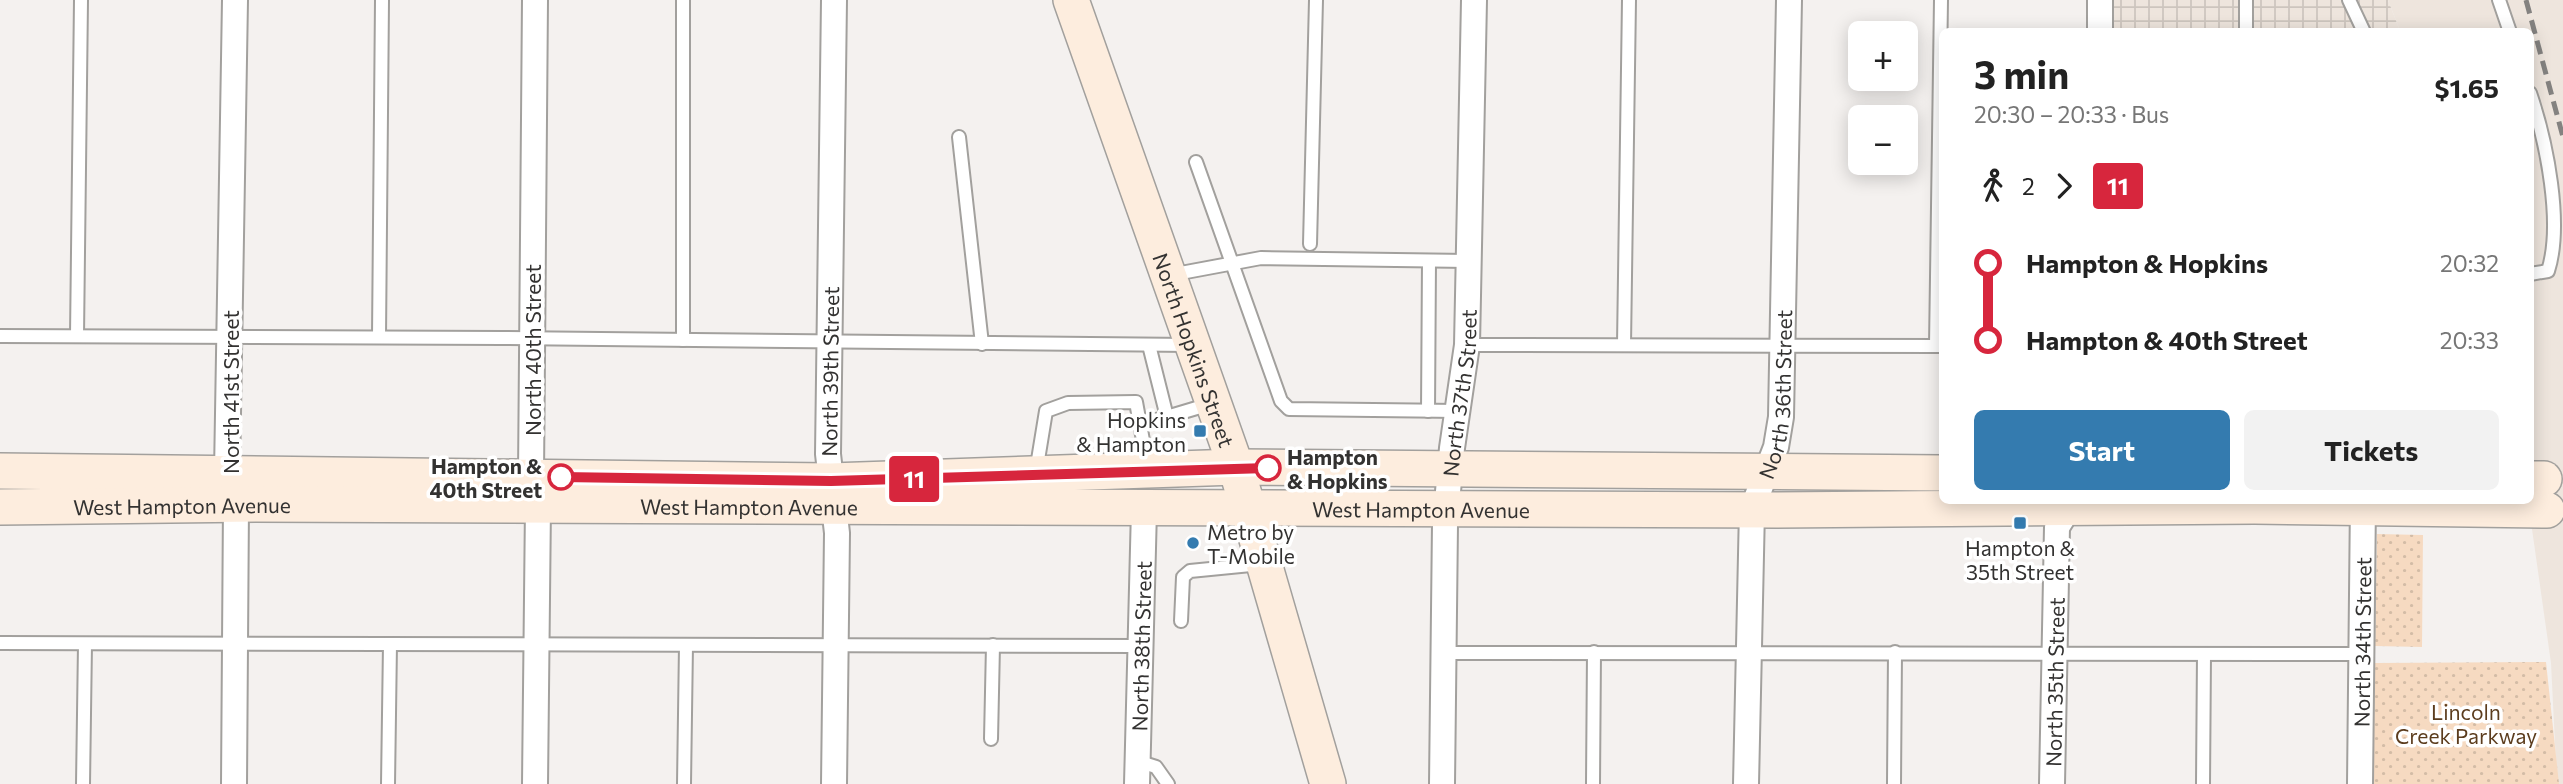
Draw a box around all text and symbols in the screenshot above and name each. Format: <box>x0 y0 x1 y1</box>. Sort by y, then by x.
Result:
map controls <box>1848 21 1918 175</box>
button: + <box>1848 21 1918 91</box>
text: 3 min <box>1974 50 2069 97</box>
text: $1.65 <box>2435 72 2499 103</box>
text: 20:30 – 20:33 · Bus <box>1974 100 2169 128</box>
button: − <box>1848 105 1918 175</box>
icon: walk <box>1974 167 2012 205</box>
icon: forward <box>2045 167 2083 205</box>
text: 11 <box>2107 171 2129 200</box>
text: 2 <box>2022 172 2035 200</box>
text: Hampton & Hopkins <box>2026 247 2268 278</box>
street label: North Hopkins Street <box>1149 249 1240 450</box>
text: 20:32 <box>2440 249 2499 277</box>
street label: North 40th Street <box>520 264 545 436</box>
street label: North 39th Street <box>815 286 843 457</box>
street label: North 37th Street <box>1437 309 1480 478</box>
street label: North 41st Street <box>218 310 243 474</box>
street label: North 36th Street <box>1753 310 1796 482</box>
text: Hampton & 40th Street <box>2026 324 2308 355</box>
text: 20:33 <box>2440 326 2499 354</box>
place label: Hopkins & Hampton <box>1076 407 1186 456</box>
button: Start <box>1974 410 2230 490</box>
button: Tickets <box>2244 410 2499 490</box>
marker: Hopkins & Hampton <box>1192 423 1208 439</box>
place label: Hampton & Hopkins <box>1287 444 1388 493</box>
place label: Hampton & 40th Street <box>430 453 542 502</box>
marker: Hampton & Hopkins <box>1255 455 1281 481</box>
line badge: 11 <box>883 456 946 502</box>
marker: Hampton & 40th Street <box>548 464 574 490</box>
text: 11 <box>903 464 925 493</box>
street label: West Hampton Avenue <box>73 491 291 519</box>
street label: West Hampton Avenue <box>640 493 858 519</box>
street label: West Hampton Avenue <box>1312 496 1530 522</box>
marker: Hampton & 35th Street <box>2012 515 2028 531</box>
place label: Metro by T-Mobile <box>1207 519 1295 568</box>
marker: Metro by T-Mobile <box>1185 535 1201 551</box>
place label: Hampton & 35th Street <box>1965 535 2075 584</box>
street label: North 34th Street <box>2348 557 2375 727</box>
street label: North 38th Street <box>1126 561 1155 732</box>
street label: North 35th Street <box>2040 597 2068 767</box>
park label: Lincoln Creek Parkway <box>2395 699 2537 748</box>

